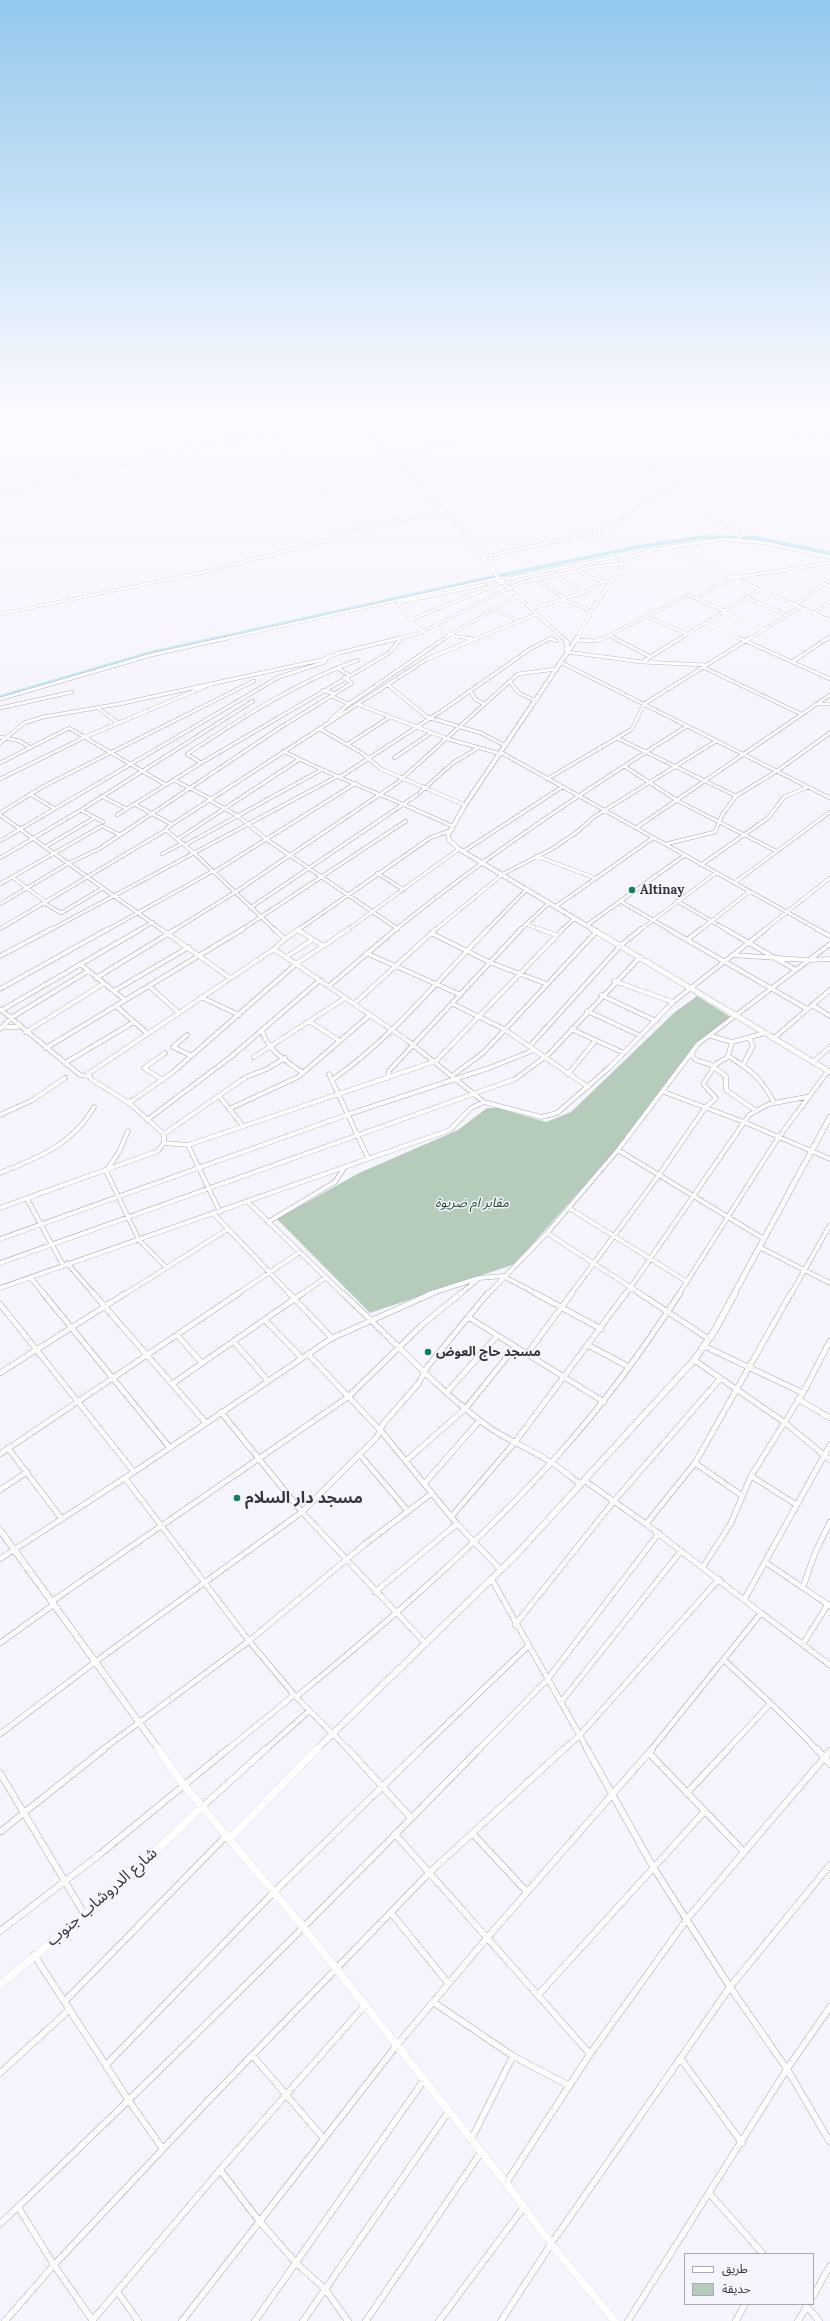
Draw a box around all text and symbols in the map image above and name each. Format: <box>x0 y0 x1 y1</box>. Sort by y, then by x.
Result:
place label: Altinay <box>640 882 684 898</box>
marker: Altinay <box>627 885 637 895</box>
park label: مقابر ام ضريوة <box>435 1195 509 1211</box>
place label: مسجد حاج العوض <box>436 1344 541 1360</box>
marker: مسجد حاج العوض <box>423 1347 433 1357</box>
place label: مسجد دار السلام <box>245 1488 363 1508</box>
marker: مسجد دار السلام <box>232 1493 242 1503</box>
street label: شارع الدروشاب جنوب <box>43 1844 161 1950</box>
legend <box>684 2253 814 2305</box>
text: طريق <box>722 2261 748 2276</box>
text: حديقة <box>722 2281 751 2296</box>

